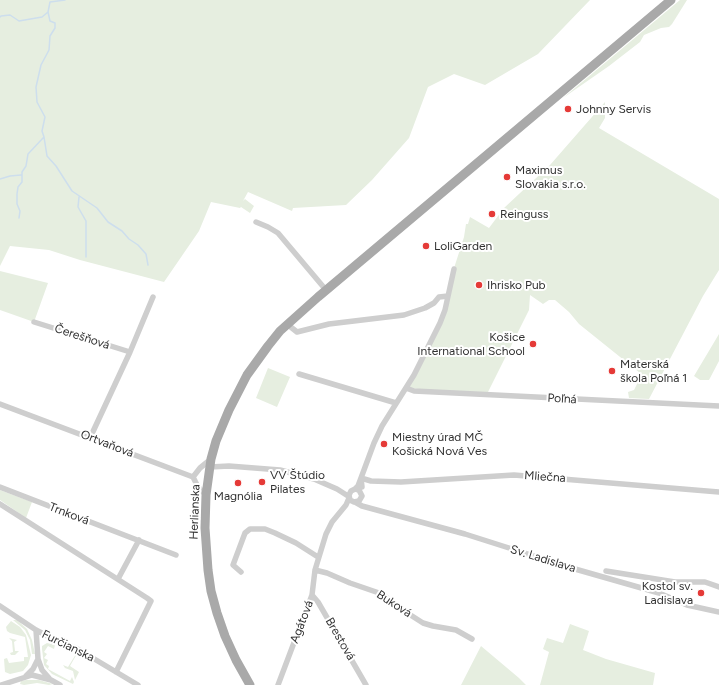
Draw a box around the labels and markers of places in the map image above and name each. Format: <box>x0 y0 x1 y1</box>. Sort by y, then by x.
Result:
place label: Johnny Servis <box>576 102 651 116</box>
marker: Johnny Servis <box>563 104 573 114</box>
place label: Maximus Slovakia s.r.o. <box>515 163 586 191</box>
marker: Maximus Slovakia s.r.o. <box>502 172 512 182</box>
place label: Reinguss <box>500 207 548 221</box>
marker: Reinguss <box>487 209 497 219</box>
place label: LoliGarden <box>434 239 492 253</box>
marker: LoliGarden <box>421 241 431 251</box>
place label: Ihrisko Pub <box>487 278 546 292</box>
marker: Ihrisko Pub <box>474 280 484 290</box>
place label: Košice International School <box>417 330 525 358</box>
marker: Košice International School <box>528 339 538 349</box>
place label: Materská škola Poľná 1 <box>620 357 687 385</box>
marker: Materská škola Poľná 1 <box>607 366 617 376</box>
place label: Miestny úrad MČ Košická Nová Ves <box>392 430 487 458</box>
marker: Miestny úrad MČ Košická Nová Ves <box>379 439 389 449</box>
place label: VV Štúdio Pilates <box>270 468 325 496</box>
marker: VV Štúdio Pilates <box>257 477 267 487</box>
marker: Magnólia <box>233 478 243 488</box>
place label: Magnólia <box>214 489 262 503</box>
place label: Kostol sv. Ladislava <box>642 579 693 607</box>
marker: Kostol sv. Ladislava <box>696 588 706 598</box>

